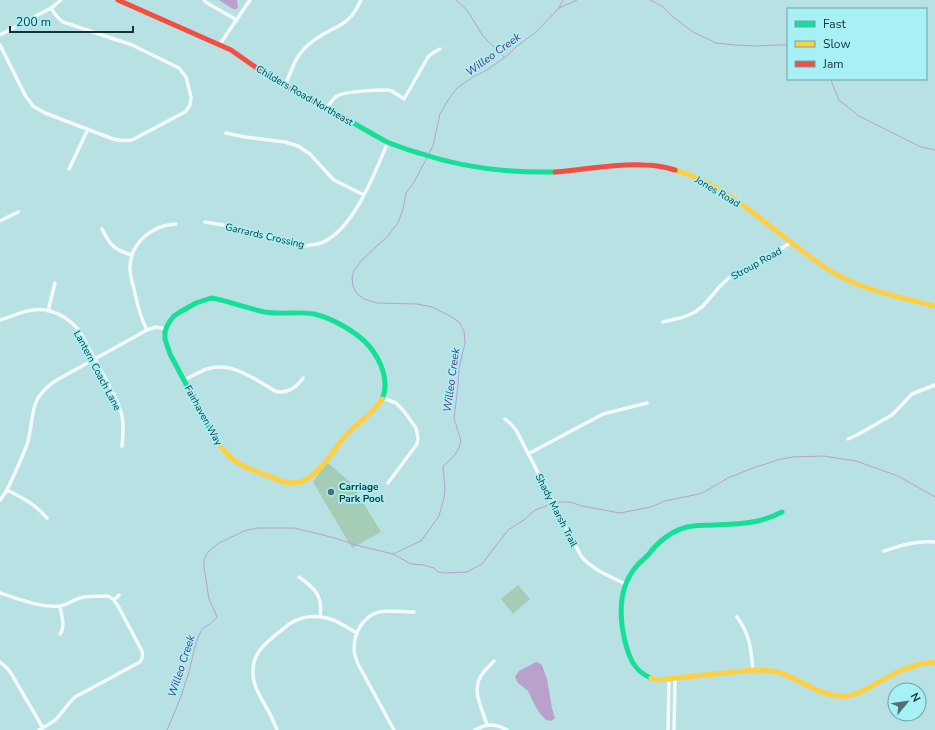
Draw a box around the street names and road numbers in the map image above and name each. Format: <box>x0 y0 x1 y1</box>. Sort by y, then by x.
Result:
street label: Childers Road Northeast <box>253 62 356 130</box>
street label: Jones Road <box>691 172 743 211</box>
street label: Garrards Crossing <box>224 220 306 252</box>
street label: Stroup Road <box>729 244 785 284</box>
street label: Lantern Coach Lane <box>70 328 124 413</box>
street label: Fairhaven Way <box>181 383 226 449</box>
street label: Shady Marsh Trail <box>532 471 581 550</box>

